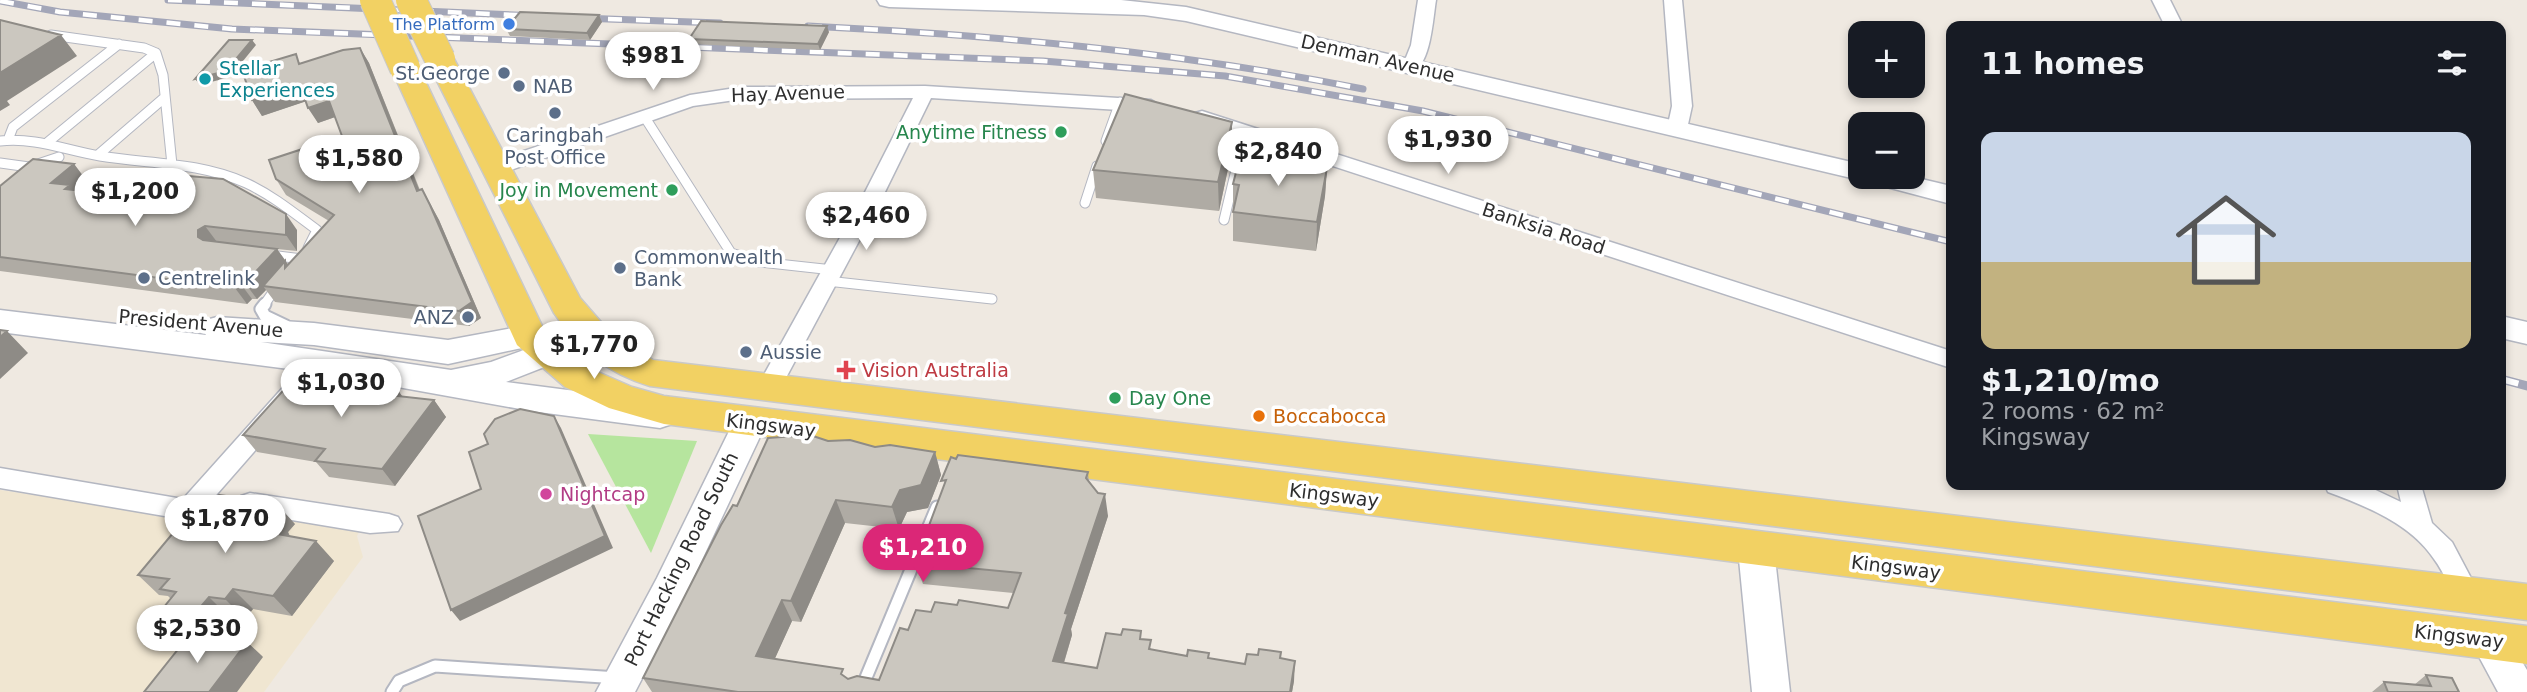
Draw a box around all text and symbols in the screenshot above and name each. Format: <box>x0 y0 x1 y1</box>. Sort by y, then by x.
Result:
place label: The Platform <box>392 15 495 34</box>
marker: The Platform <box>501 16 517 32</box>
map controls <box>1848 21 1925 189</box>
button: + <box>1848 21 1925 98</box>
street label: Denman Avenue <box>1299 30 1457 86</box>
pin: $981 <box>612 32 694 92</box>
text: $981 <box>621 42 685 68</box>
icon: filters <box>2433 44 2471 82</box>
text: 11 homes <box>1981 46 2145 81</box>
place label: Stellar Experiences <box>219 57 335 101</box>
place label: St.George <box>395 62 490 84</box>
marker: St.George <box>496 65 512 81</box>
marker: Stellar Experiences <box>197 71 213 87</box>
place label: NAB <box>533 75 573 97</box>
marker: NAB <box>511 78 527 94</box>
street label: Hay Avenue <box>731 80 845 106</box>
marker: Caringbah Post Office <box>547 105 563 121</box>
button: − <box>1848 112 1925 189</box>
pin: $1,930 <box>1391 116 1505 176</box>
place label: Anytime Fitness <box>896 121 1047 143</box>
place label: Caringbah Post Office <box>504 124 606 168</box>
marker: Anytime Fitness <box>1053 124 1069 140</box>
text: $1,930 <box>1404 126 1492 152</box>
pin: $2,840 <box>1221 128 1335 188</box>
pin: $1,580 <box>302 136 416 195</box>
text: $2,840 <box>1234 138 1322 164</box>
text: $1,580 <box>315 145 403 171</box>
pin: $1,200 <box>78 168 192 228</box>
icon: home <box>2163 177 2289 303</box>
text: $1,200 <box>91 178 179 204</box>
place label: Joy in Movement <box>498 179 658 201</box>
marker: Joy in Movement <box>664 182 680 198</box>
pin: $2,460 <box>809 192 923 252</box>
street label: Banksia Road <box>1480 198 1608 258</box>
text: $2,460 <box>822 202 910 228</box>
place label: Commonwealth Bank <box>634 246 783 290</box>
marker: Commonwealth Bank <box>612 260 628 276</box>
place label: Centrelink <box>158 267 255 289</box>
marker: Centrelink <box>136 270 152 286</box>
street label: President Avenue <box>118 305 284 341</box>
place label: ANZ <box>414 306 454 328</box>
marker: ANZ <box>460 309 476 325</box>
pin: $1,770 <box>537 322 651 381</box>
text: $1,770 <box>550 331 638 357</box>
place label: Aussie <box>760 341 822 363</box>
marker: Aussie <box>738 344 754 360</box>
place label: Vision Australia <box>862 359 1009 381</box>
pin: $1,030 <box>284 360 398 419</box>
marker: Vision Australia <box>836 360 856 380</box>
text: $1,210/mo <box>1981 363 2160 398</box>
text: $1,030 <box>297 369 385 395</box>
place label: Day One <box>1129 387 1211 409</box>
marker: Day One <box>1107 390 1123 406</box>
text: 2 rooms · 62 m² <box>1981 398 2165 424</box>
place label: Boccabocca <box>1273 405 1386 427</box>
marker: Boccabocca <box>1251 408 1267 424</box>
street label: Kingsway <box>725 409 817 441</box>
text: Kingsway <box>1981 424 2090 450</box>
street label: Port Hacking Road South <box>620 448 742 670</box>
street label: Kingsway <box>1288 479 1380 511</box>
place label: Nightcap <box>560 483 645 505</box>
marker: Nightcap <box>538 486 554 502</box>
pin: $1,870 <box>168 496 282 555</box>
text: $1,870 <box>181 505 269 531</box>
pin: $1,210 <box>866 524 980 584</box>
text: $1,210 <box>879 534 967 560</box>
street label: Kingsway <box>1850 551 1942 583</box>
pin: $2,530 <box>140 606 254 665</box>
text: $2,530 <box>153 615 241 641</box>
street label: Kingsway <box>2413 620 2505 652</box>

